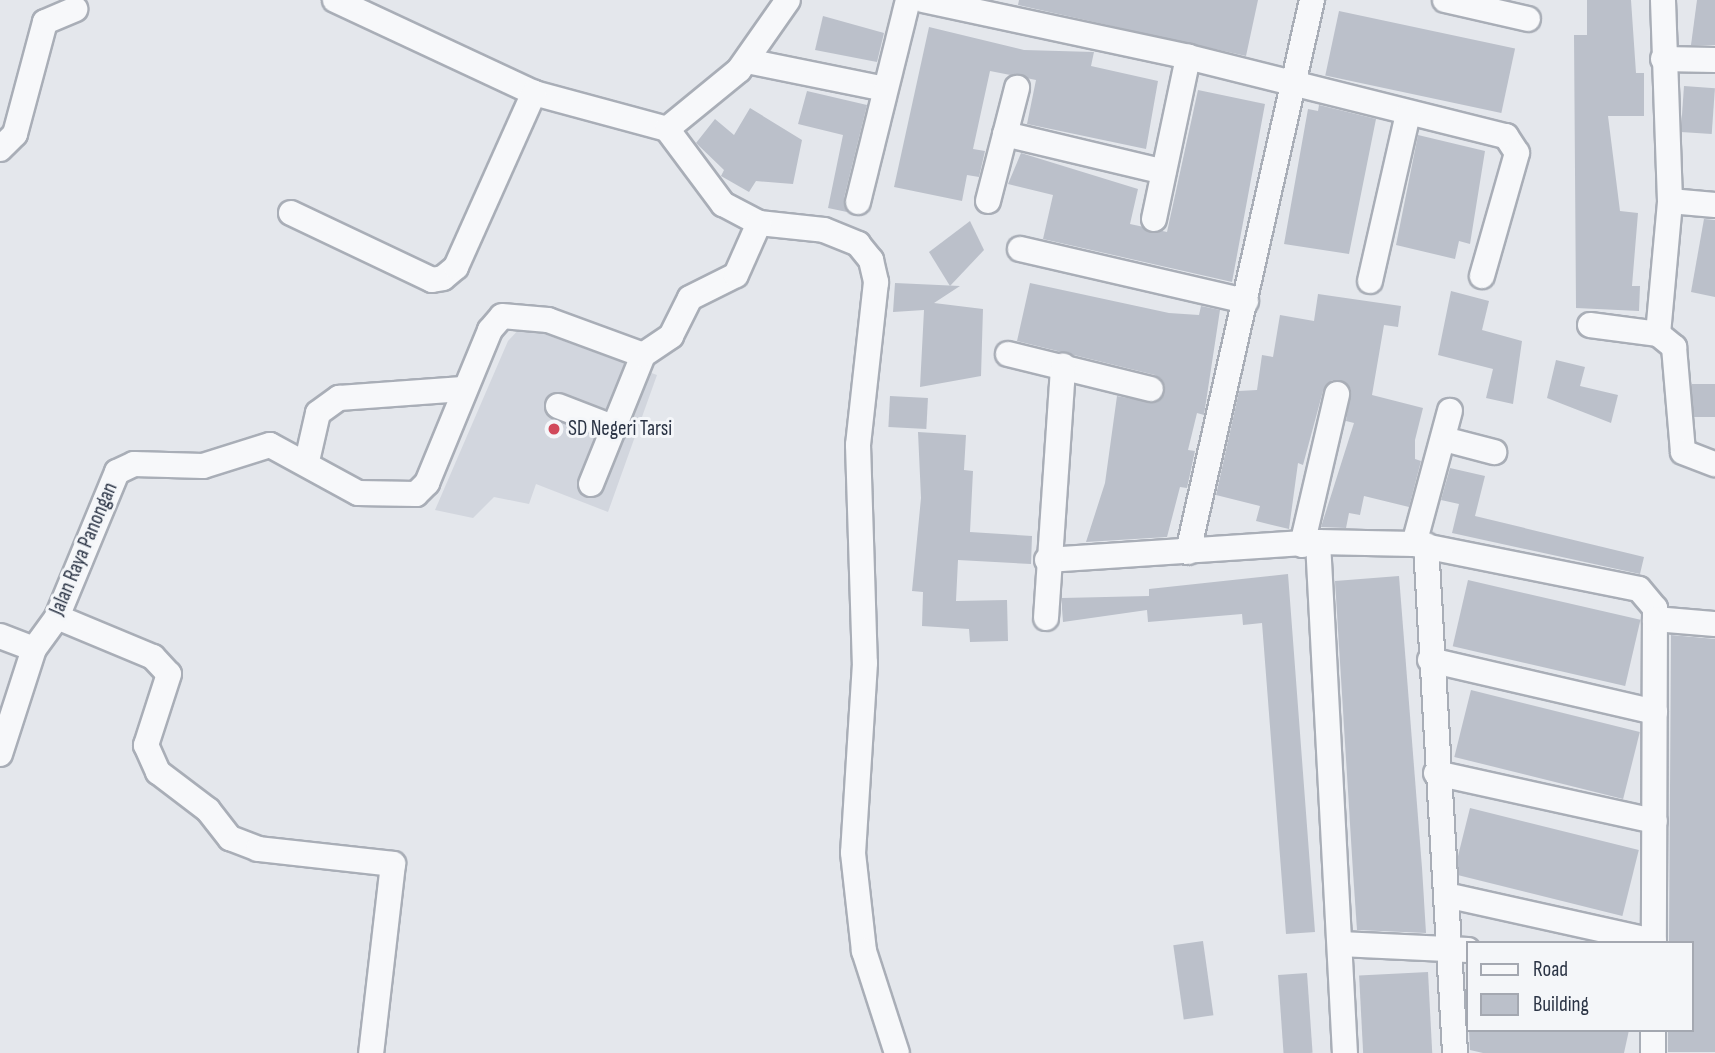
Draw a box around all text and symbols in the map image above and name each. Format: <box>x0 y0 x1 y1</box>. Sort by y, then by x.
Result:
place label: SD Negeri Tarsi <box>568 416 672 442</box>
marker: SD Negeri Tarsi <box>546 421 562 437</box>
street label: Jalan Raya Panongan <box>45 479 123 619</box>
legend <box>1466 941 1694 1032</box>
text: Road <box>1533 957 1568 982</box>
text: Building <box>1533 992 1589 1017</box>

